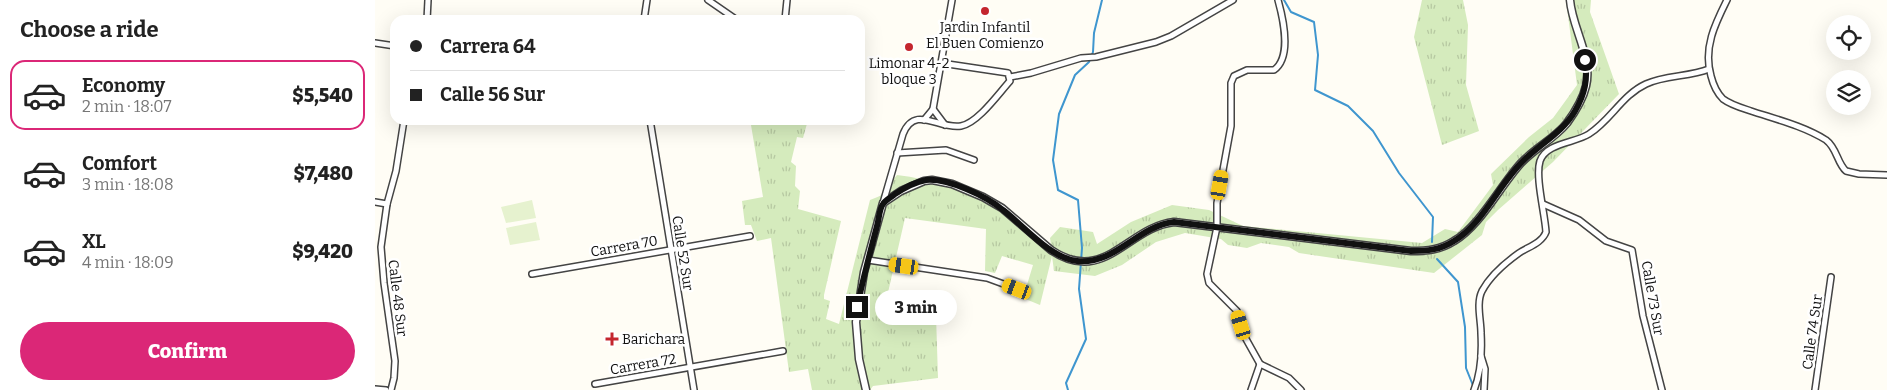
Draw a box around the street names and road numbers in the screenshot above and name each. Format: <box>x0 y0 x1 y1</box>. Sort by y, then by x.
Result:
street label: Calle 52 Sur <box>668 214 697 292</box>
street label: Carrera 70 <box>589 232 659 261</box>
street label: Calle 48 Sur <box>384 259 411 337</box>
street label: Calle 73 Sur <box>1638 259 1667 337</box>
street label: Calle 74 Sur <box>1799 293 1826 371</box>
street label: Carrera 72 <box>609 350 677 379</box>

